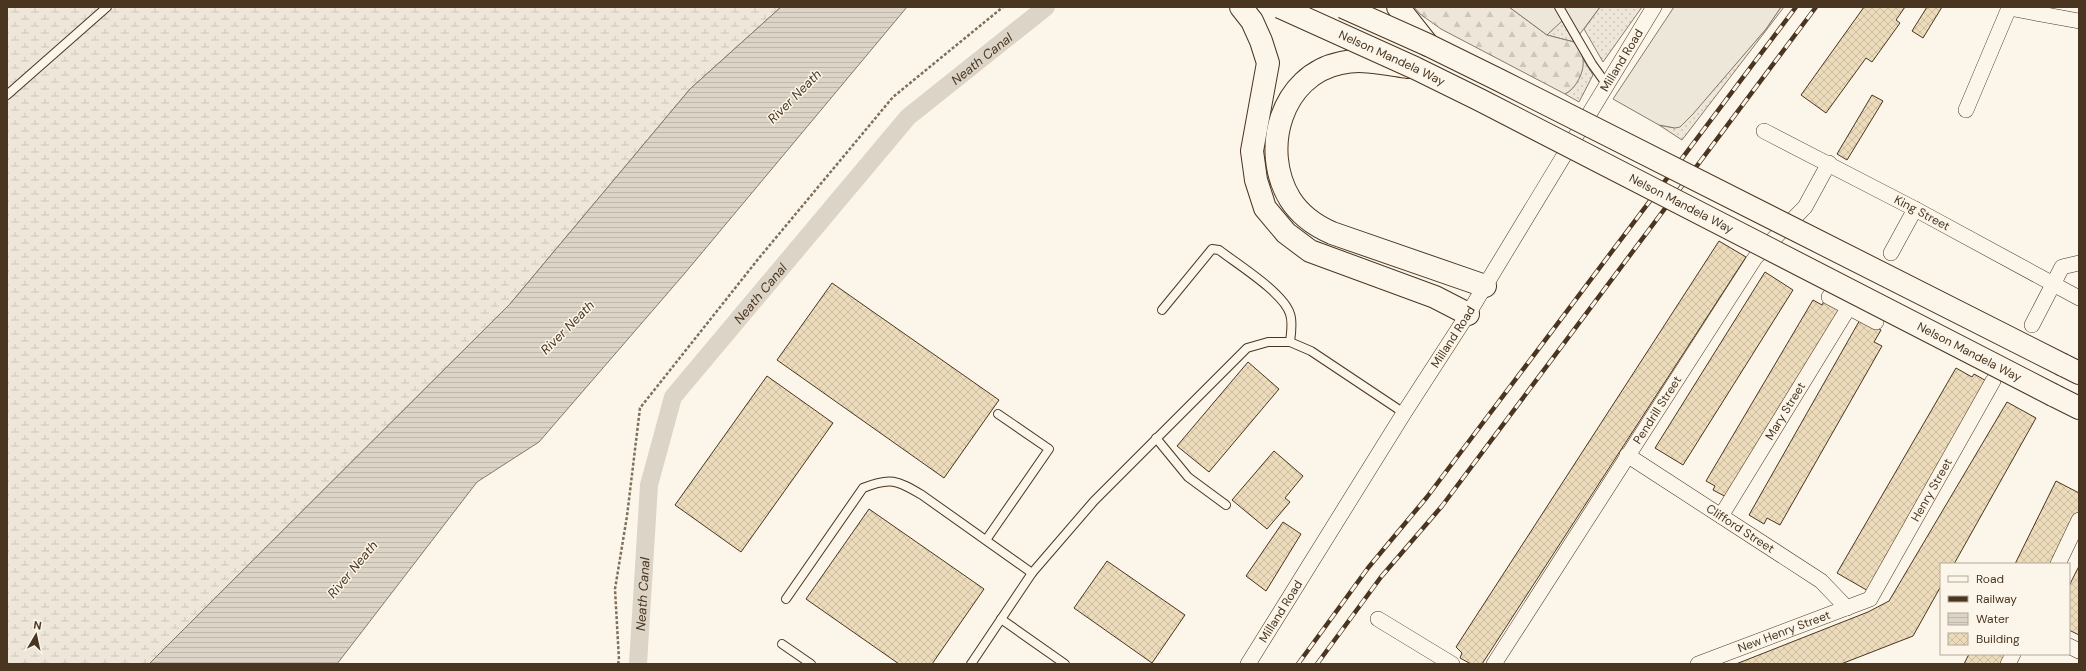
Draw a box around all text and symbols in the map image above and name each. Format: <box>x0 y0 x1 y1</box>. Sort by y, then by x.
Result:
street label: Milland Road <box>1597 26 1647 95</box>
street label: Nelson Mandela Way <box>1336 27 1448 90</box>
water label: Neath Canal <box>948 28 1017 89</box>
water label: River Neath <box>764 66 825 127</box>
street label: Nelson Mandela Way <box>1626 170 1737 237</box>
street label: King Street <box>1891 192 1953 234</box>
water label: Neath Canal <box>730 259 791 327</box>
water label: River Neath <box>537 297 598 358</box>
street label: Milland Road <box>1427 303 1479 371</box>
street label: Nelson Mandela Way <box>1914 318 2025 386</box>
street label: Pendrill Street <box>1630 373 1685 447</box>
street label: Mary Street <box>1761 379 1809 443</box>
street label: Henry Street <box>1907 455 1956 525</box>
street label: Clifford Street <box>1703 501 1778 557</box>
water label: River Neath <box>323 537 381 601</box>
water label: Neath Canal <box>632 556 654 632</box>
legend <box>1940 563 2070 655</box>
text: Road <box>1976 571 2004 587</box>
street label: Milland Road <box>1255 577 1306 645</box>
text: Railway <box>1976 591 2017 607</box>
street label: New Henry Street <box>1736 607 1833 656</box>
text: Water <box>1976 611 2010 627</box>
north arrow <box>16 615 56 655</box>
text: N <box>33 618 43 633</box>
text: Building <box>1976 631 2020 647</box>

